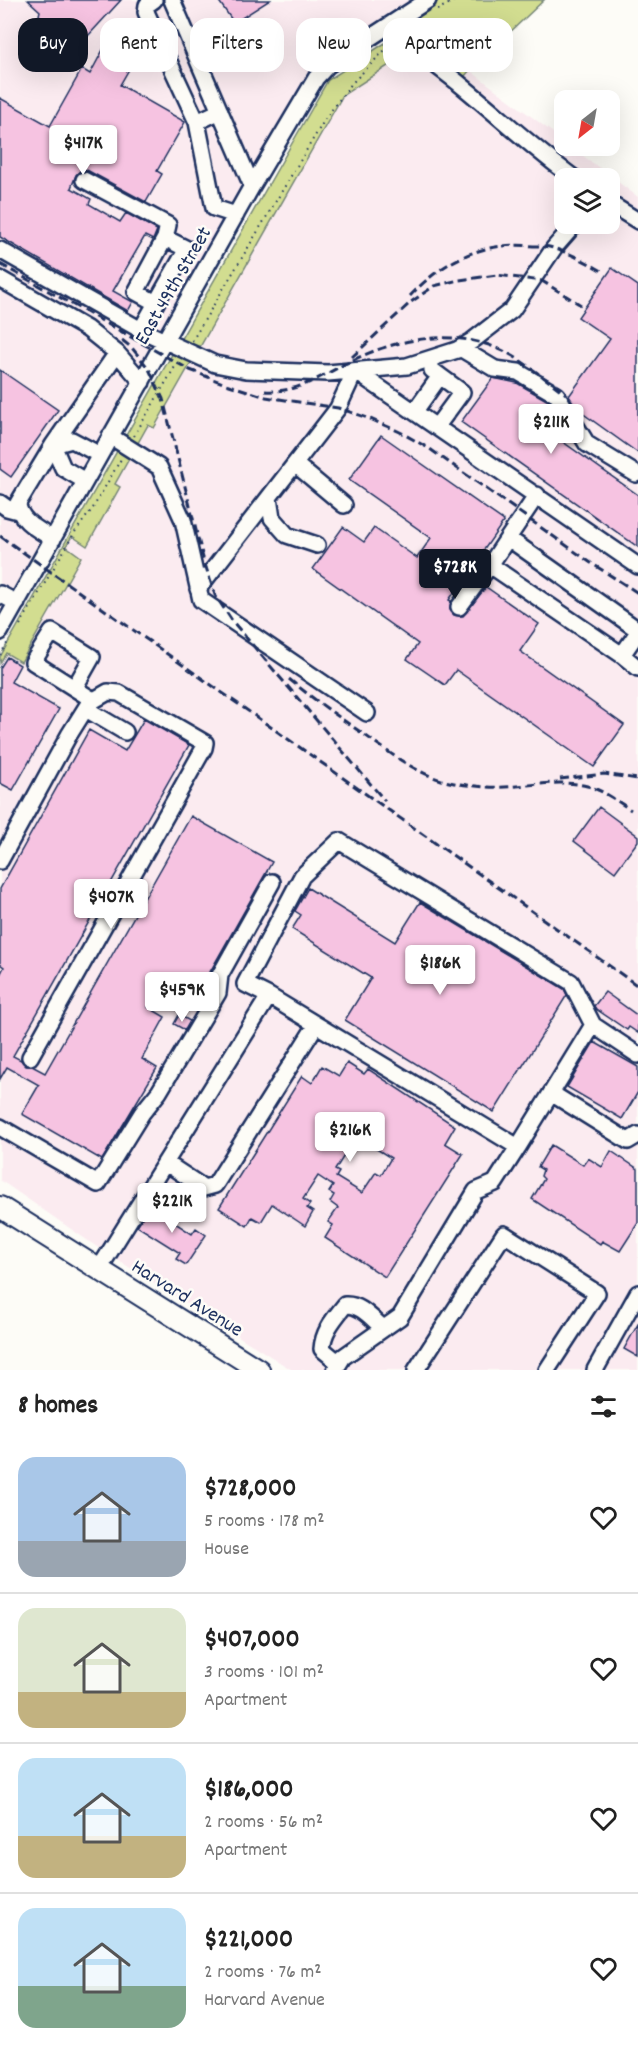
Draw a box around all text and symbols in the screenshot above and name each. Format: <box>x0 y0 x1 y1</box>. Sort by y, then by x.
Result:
chip: Buy <box>18 18 88 72</box>
chip: Rent <box>100 18 178 72</box>
chip: Filters <box>190 18 284 72</box>
chip: New <box>296 18 371 72</box>
chip: Apartment <box>383 18 513 72</box>
north arrow <box>554 90 620 156</box>
map controls <box>554 90 620 234</box>
pin: $417K <box>41 125 125 176</box>
text: $417K <box>63 130 103 158</box>
button: layers <box>554 168 620 234</box>
street label: East 49th Street <box>129 221 221 351</box>
pin: $211K <box>509 404 593 455</box>
text: $211K <box>533 409 569 437</box>
pin: $728K <box>413 549 497 600</box>
text: $728K <box>433 554 477 582</box>
pin: $407K <box>69 879 153 930</box>
text: $407K <box>88 884 134 912</box>
pin: $186K <box>398 945 482 996</box>
text: $186K <box>419 950 461 978</box>
pin: $459K <box>140 972 224 1023</box>
text: $459K <box>159 977 205 1005</box>
pin: $216K <box>308 1112 392 1163</box>
text: $216K <box>329 1117 371 1145</box>
pin: $221K <box>130 1183 214 1234</box>
text: $221K <box>151 1188 193 1216</box>
street label: Harvard Avenue <box>125 1253 248 1346</box>
text: 8 homes <box>18 1388 98 1425</box>
icon: filters <box>587 1390 620 1423</box>
text: $728,000 <box>204 1471 296 1508</box>
icon: home <box>66 1481 138 1553</box>
icon: heart <box>587 1501 620 1534</box>
text: 5 rooms · 178 m² <box>204 1508 325 1536</box>
text: House <box>204 1536 249 1564</box>
text: $407,000 <box>204 1622 300 1659</box>
icon: home <box>66 1632 138 1704</box>
icon: heart <box>587 1652 620 1685</box>
text: 3 rooms · 101 m² <box>204 1659 324 1687</box>
text: Apartment <box>204 1687 287 1715</box>
text: $186,000 <box>204 1772 294 1809</box>
icon: home <box>66 1782 138 1854</box>
icon: heart <box>587 1802 620 1835</box>
text: 2 rooms · 56 m² <box>204 1809 323 1837</box>
text: Apartment <box>204 1837 287 1865</box>
text: $221,000 <box>204 1922 293 1959</box>
icon: home <box>66 1932 138 2004</box>
icon: heart <box>587 1952 620 1985</box>
text: 2 rooms · 76 m² <box>204 1959 322 1987</box>
text: Harvard Avenue <box>204 1987 325 2015</box>

